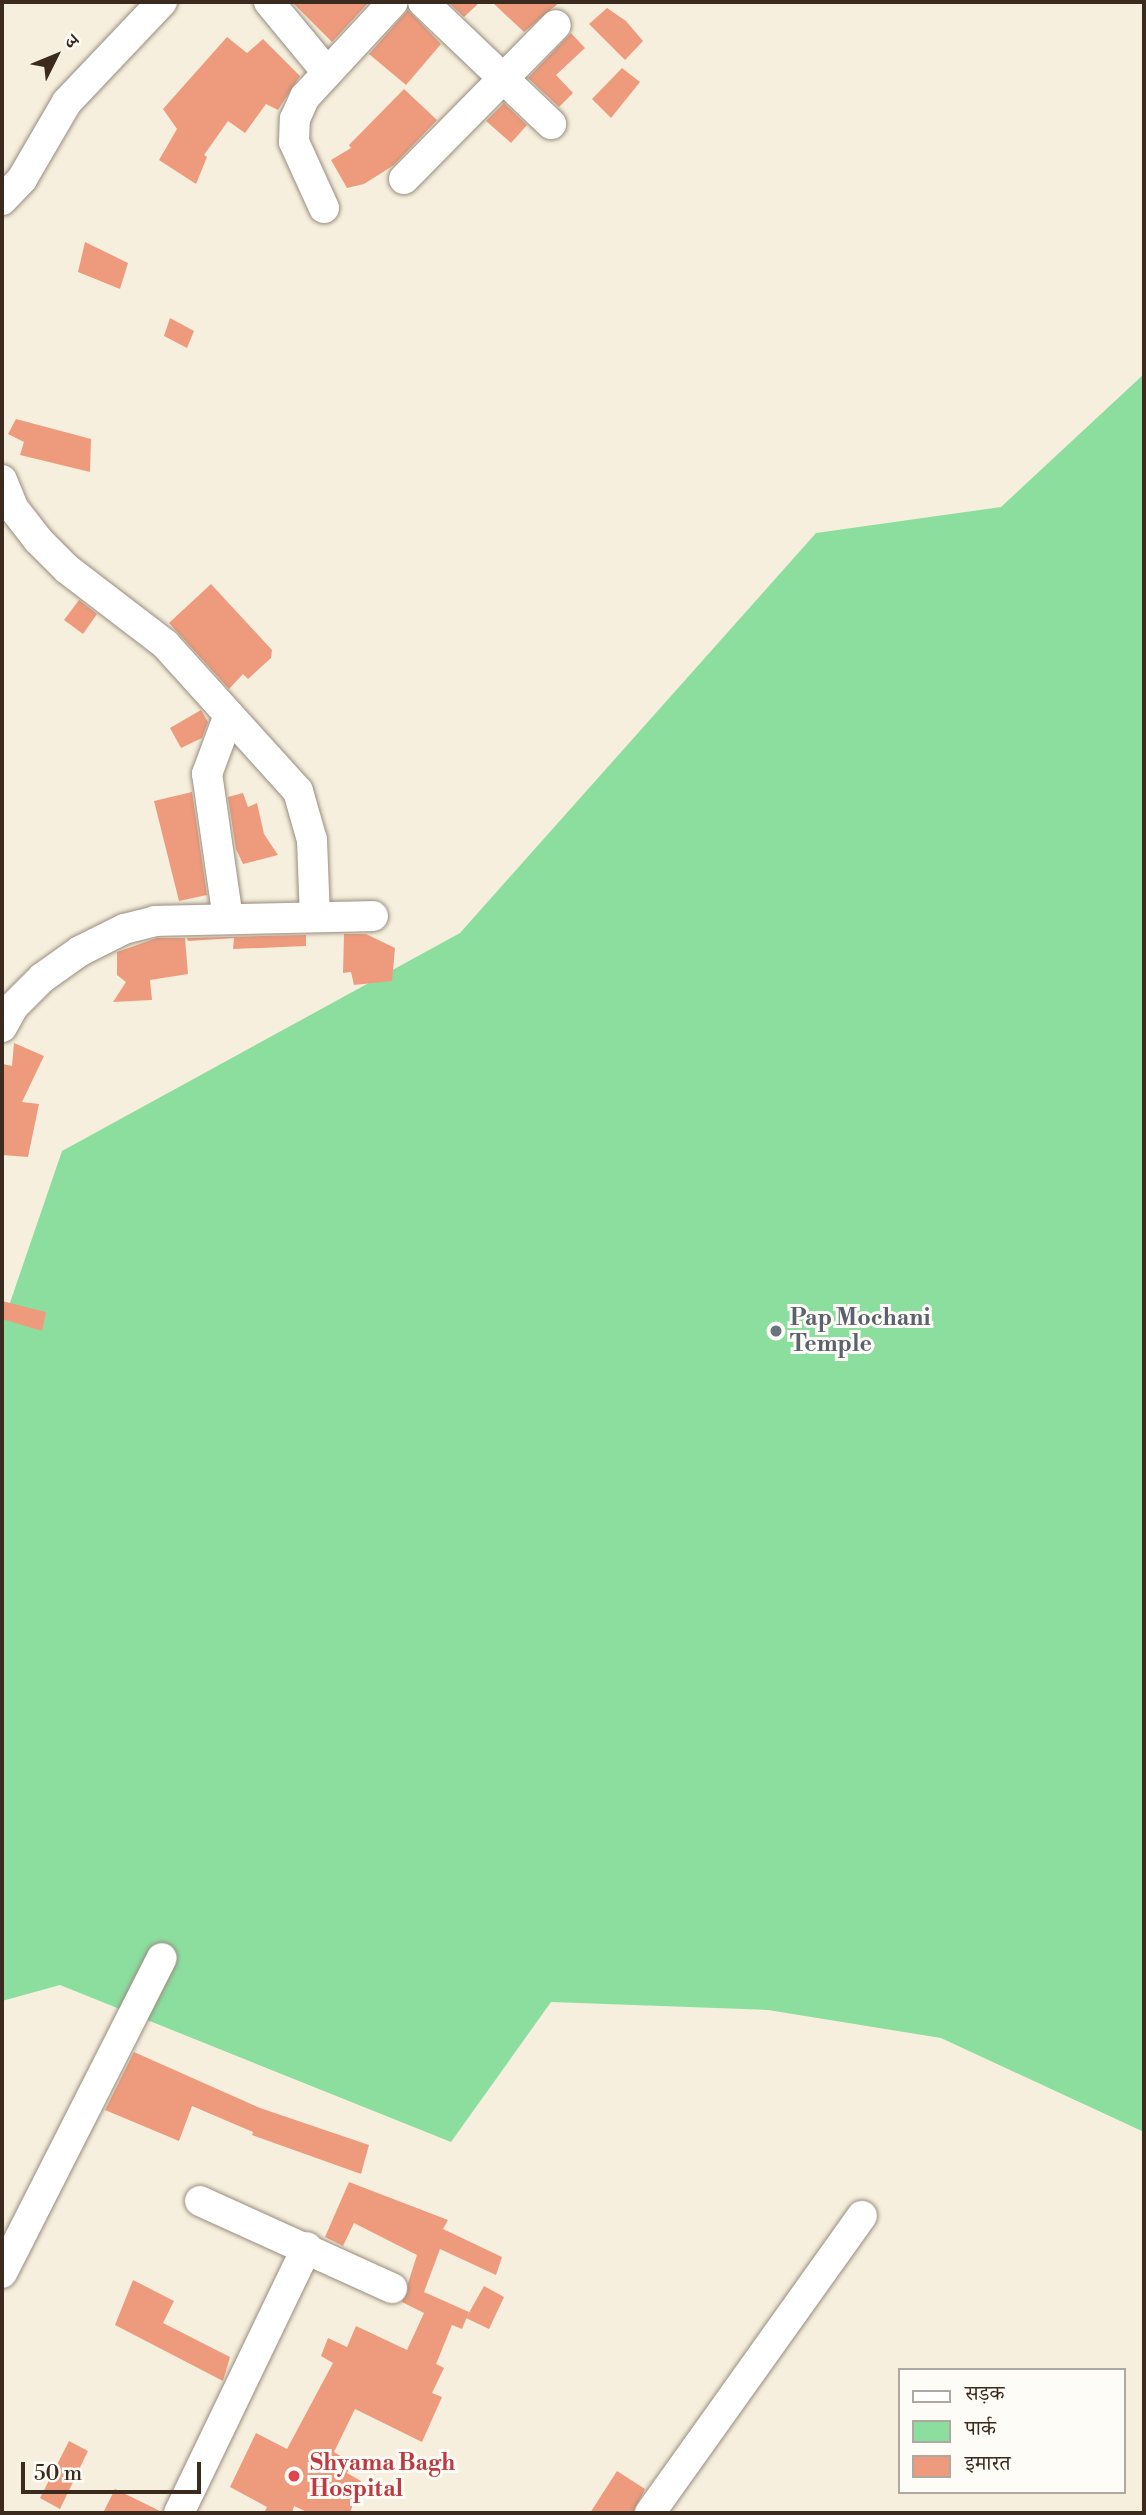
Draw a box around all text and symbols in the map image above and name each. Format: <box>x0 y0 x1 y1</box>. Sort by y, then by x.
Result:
north arrow <box>21 21 91 91</box>
text: उ <box>59 30 83 53</box>
place label: Pap Mochani Temple <box>790 1304 931 1358</box>
marker: Pap Mochani Temple <box>768 1323 784 1339</box>
legend <box>898 2368 1125 2494</box>
text: सड़क <box>965 2381 1004 2407</box>
text: पार्क <box>965 2416 996 2442</box>
scale bar <box>24 2448 205 2492</box>
place label: Shyama Bagh Hospital <box>310 2449 455 2503</box>
text: इमारत <box>965 2451 1011 2477</box>
text: 50 m <box>34 2461 82 2487</box>
marker: Shyama Bagh Hospital <box>284 2466 304 2486</box>

